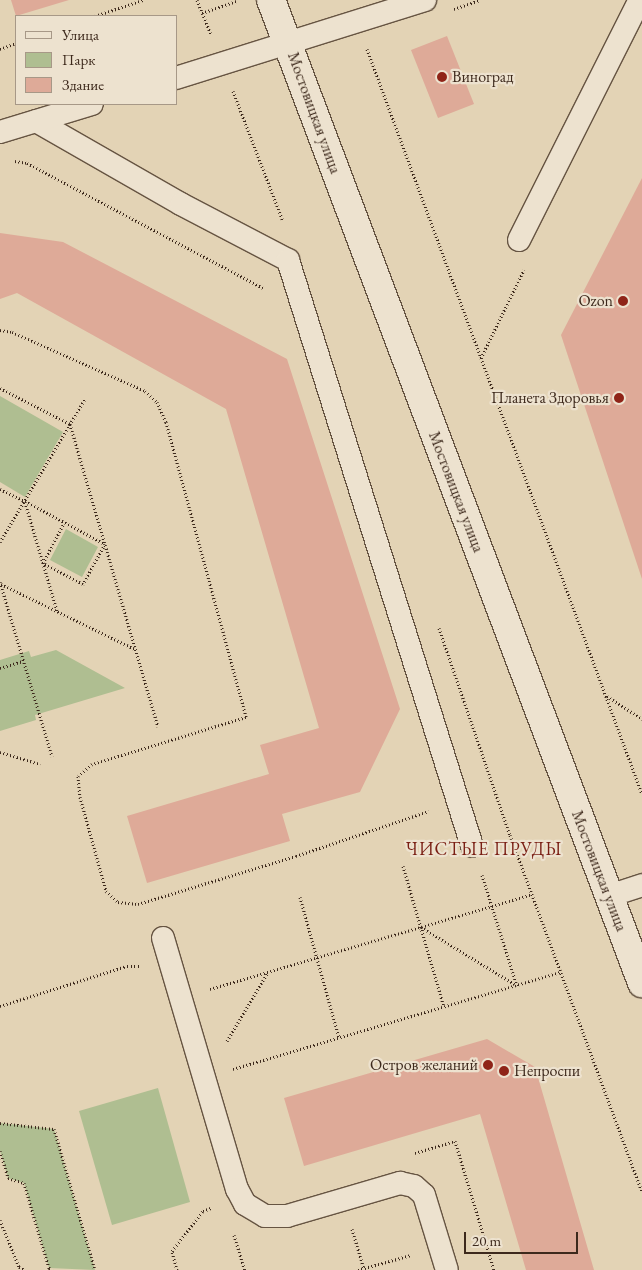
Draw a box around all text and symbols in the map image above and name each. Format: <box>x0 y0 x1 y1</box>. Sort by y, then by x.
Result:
legend <box>15 15 178 105</box>
text: Улица <box>62 25 99 44</box>
text: Парк <box>62 50 95 69</box>
street label: Мостовицкая улица <box>283 50 345 176</box>
place label: Виноград <box>452 67 513 87</box>
marker: Виноград <box>436 71 448 83</box>
text: Здание <box>62 75 104 94</box>
place label: Ozon <box>578 291 613 311</box>
marker: Ozon <box>617 295 629 307</box>
place label: Планета Здоровья <box>491 388 609 408</box>
marker: Планета Здоровья <box>613 392 625 404</box>
street label: Мостовицкая улица <box>424 429 488 555</box>
street label: Мостовицкая улица <box>567 808 631 934</box>
district label: ЧИСТЫЕ ПРУДЫ <box>404 838 564 860</box>
place label: Остров желаний <box>370 1055 478 1075</box>
marker: Остров желаний <box>482 1059 494 1071</box>
place label: Непроспи <box>514 1061 580 1081</box>
marker: Непроспи <box>498 1065 510 1077</box>
scale bar <box>467 1222 581 1254</box>
text: 20 m <box>472 1231 501 1250</box>

